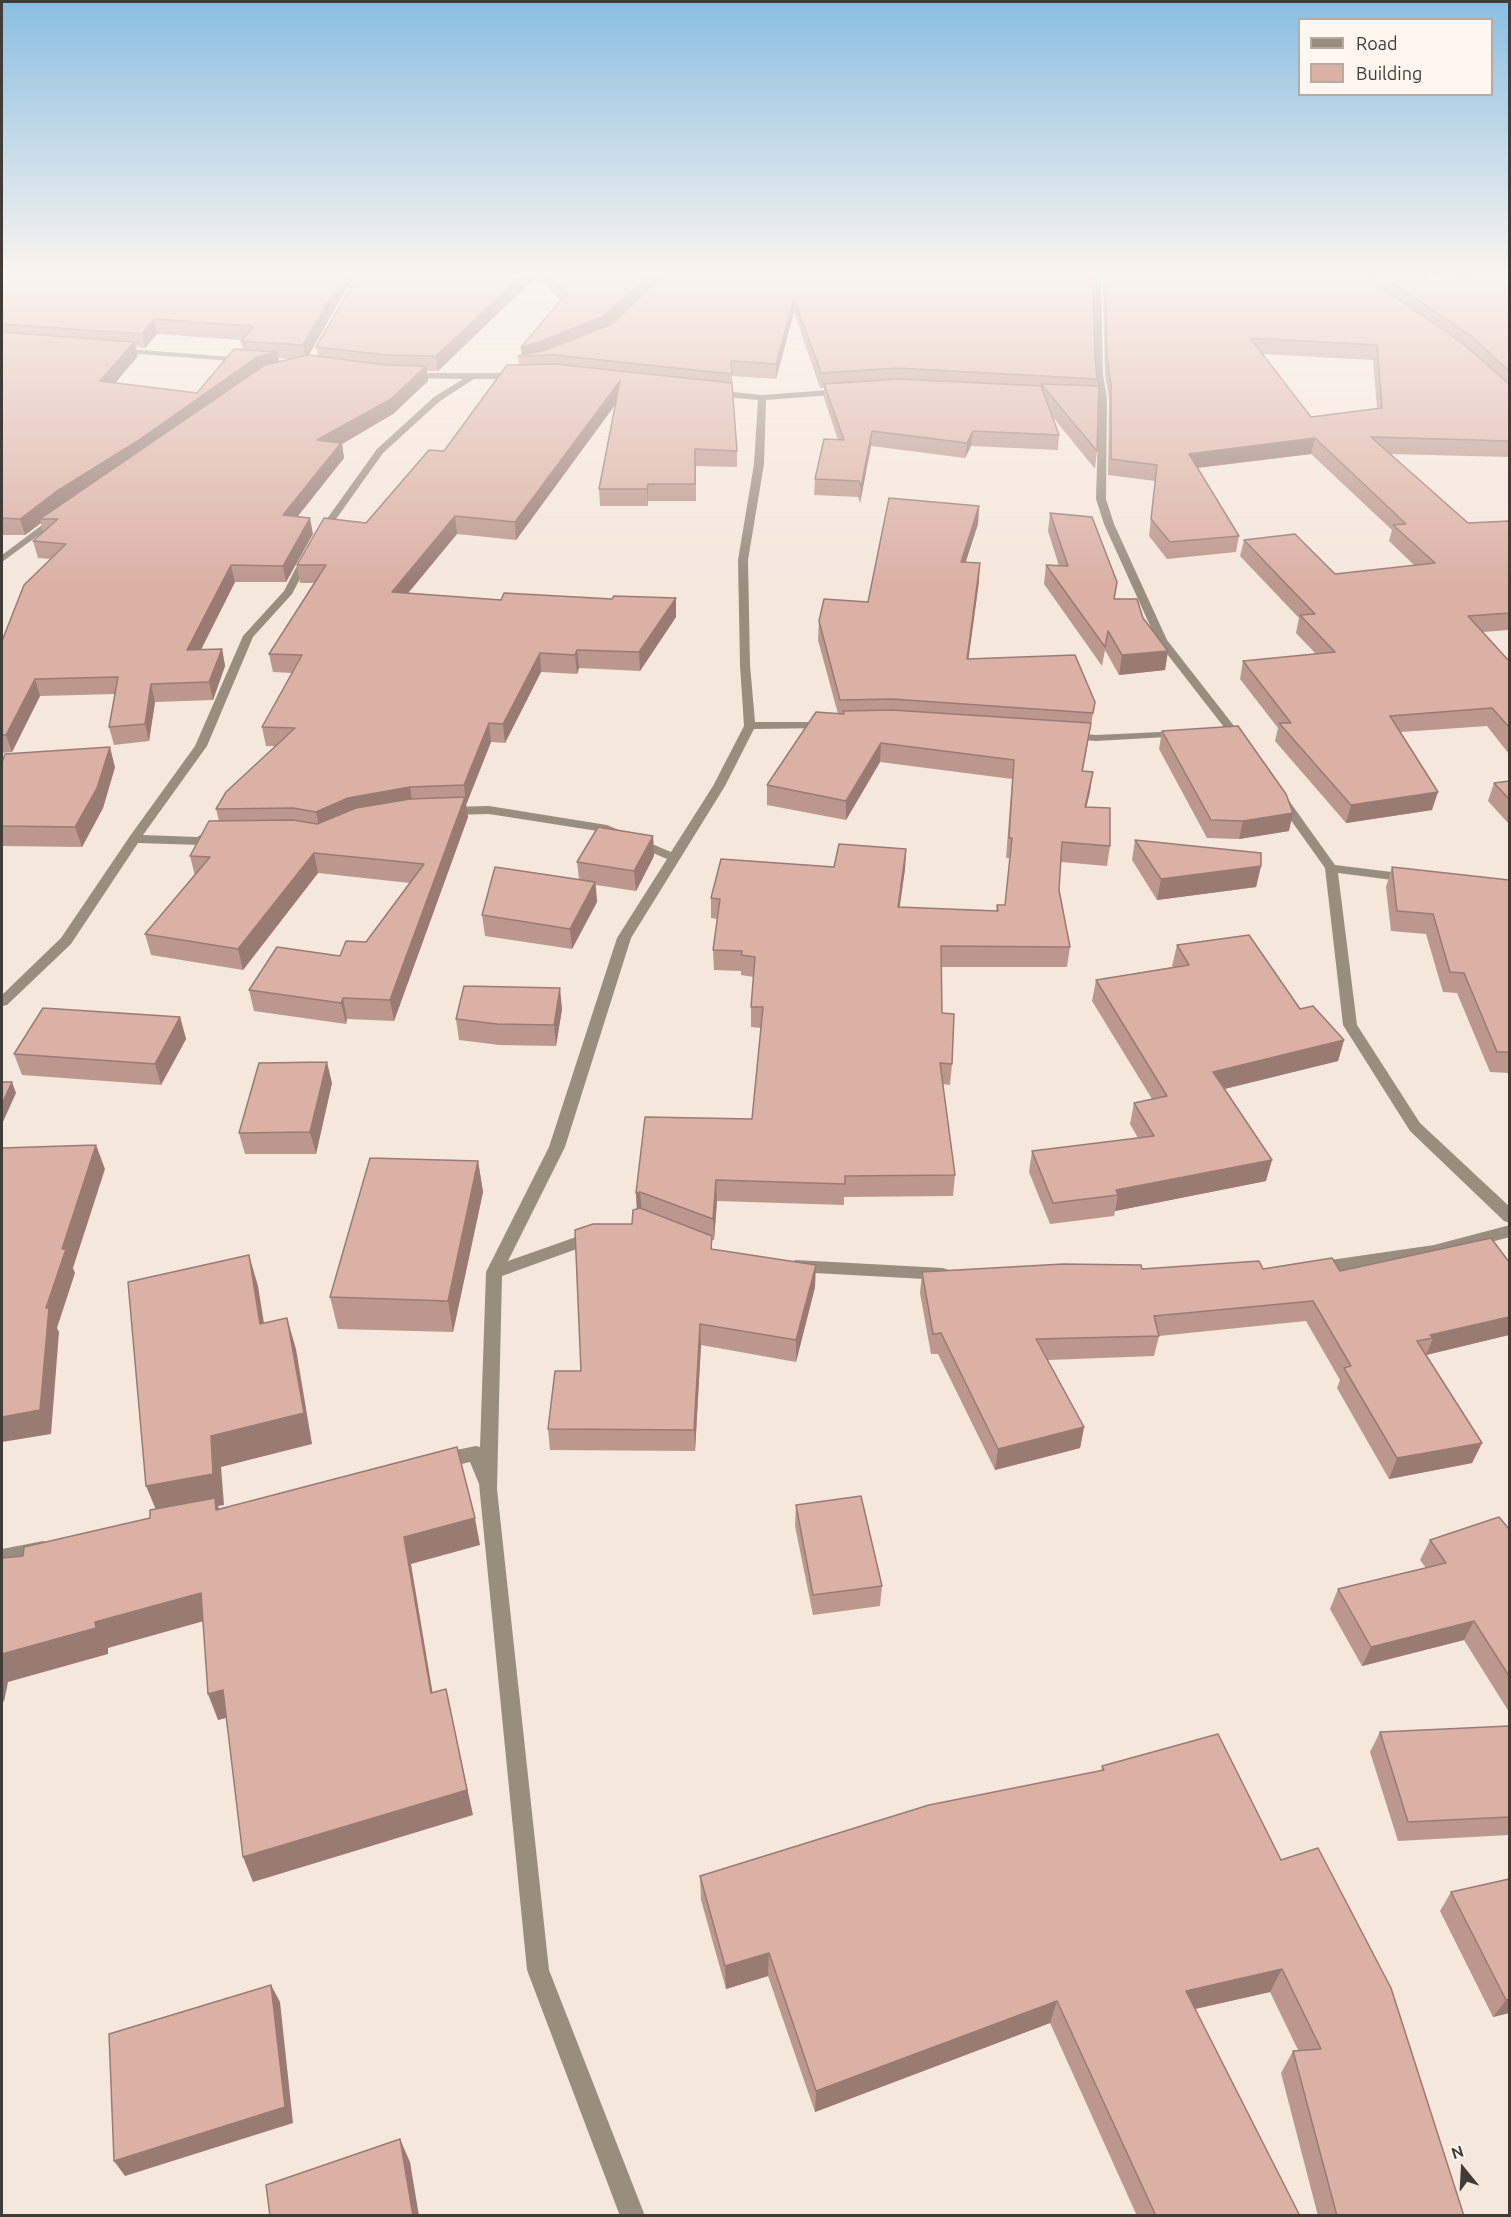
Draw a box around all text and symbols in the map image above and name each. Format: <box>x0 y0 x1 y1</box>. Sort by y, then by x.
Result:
legend <box>1298 18 1493 96</box>
text: Road <box>1356 33 1398 53</box>
text: Building <box>1356 63 1422 83</box>
north arrow <box>1433 2139 1493 2199</box>
text: N <box>1449 2141 1466 2162</box>

